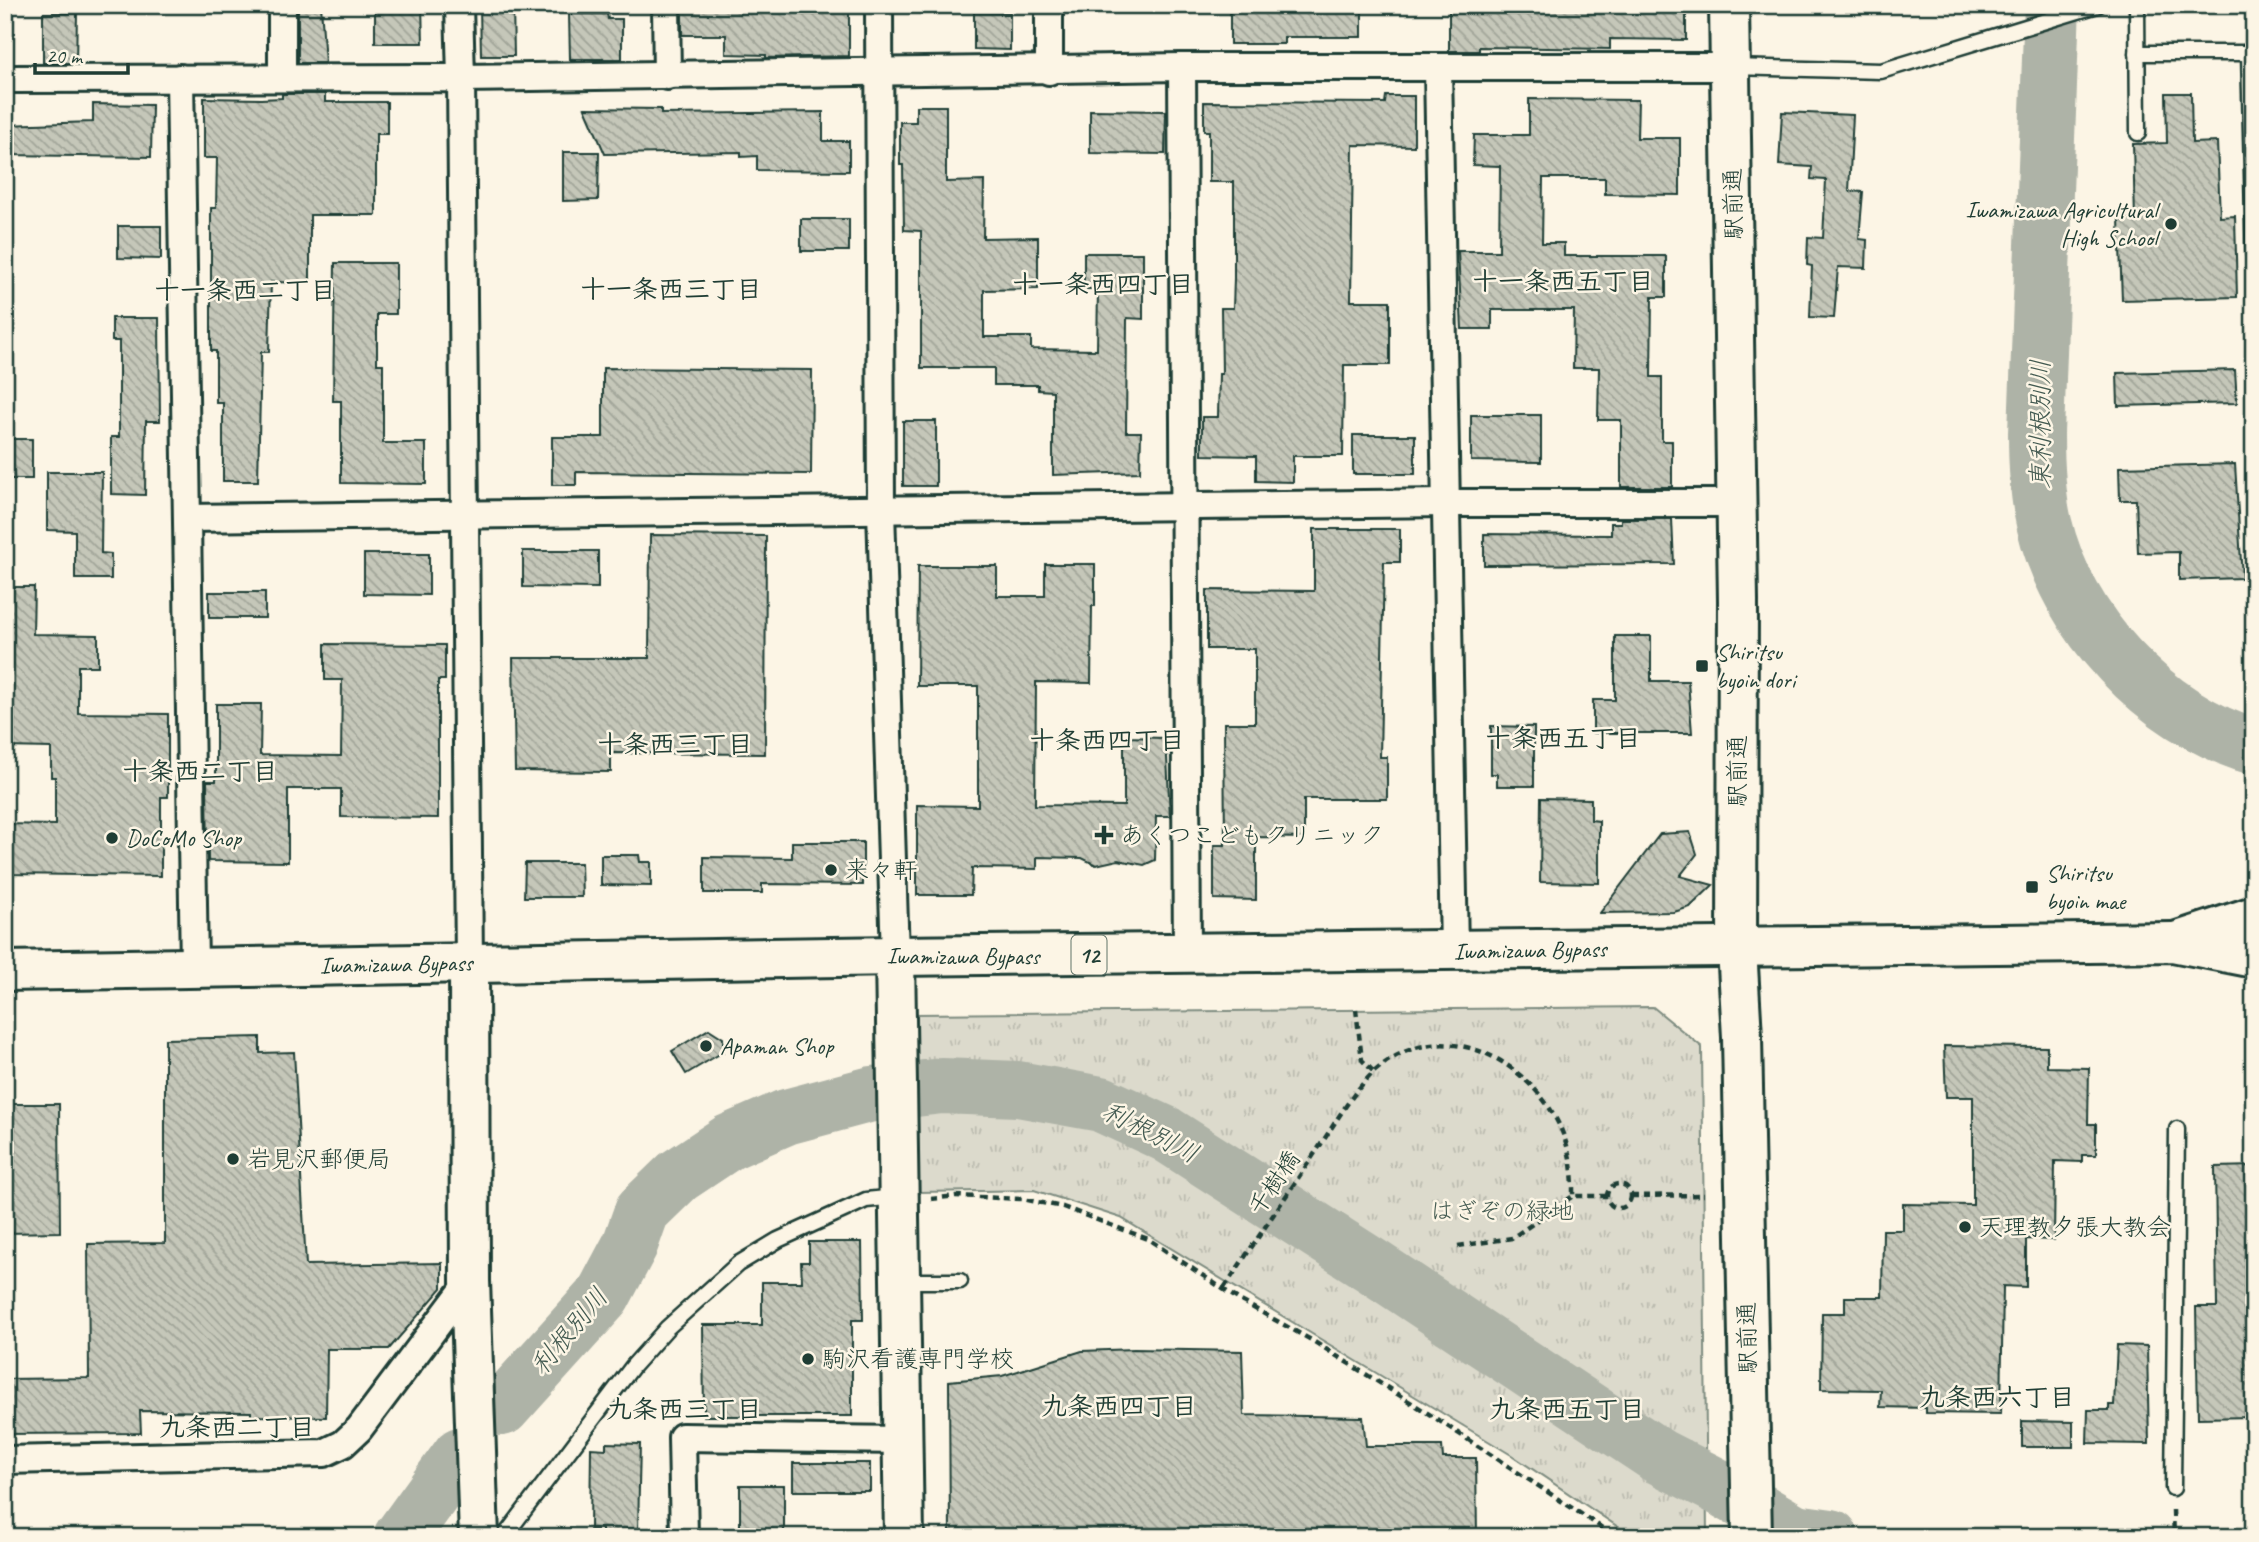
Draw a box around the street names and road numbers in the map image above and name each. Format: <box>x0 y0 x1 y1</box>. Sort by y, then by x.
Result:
street label: 駅前通 <box>1717 168 1749 240</box>
street label: 駅前通 <box>1722 735 1752 807</box>
street label: Iwamizawa Bypass <box>1453 934 1609 966</box>
road number: 12 <box>1072 936 1106 974</box>
street label: Iwamizawa Bypass <box>887 941 1041 971</box>
street label: Iwamizawa Bypass <box>319 948 475 980</box>
street label: 千樹橋 <box>1241 1145 1307 1221</box>
street label: 駅前通 <box>1731 1302 1763 1374</box>

